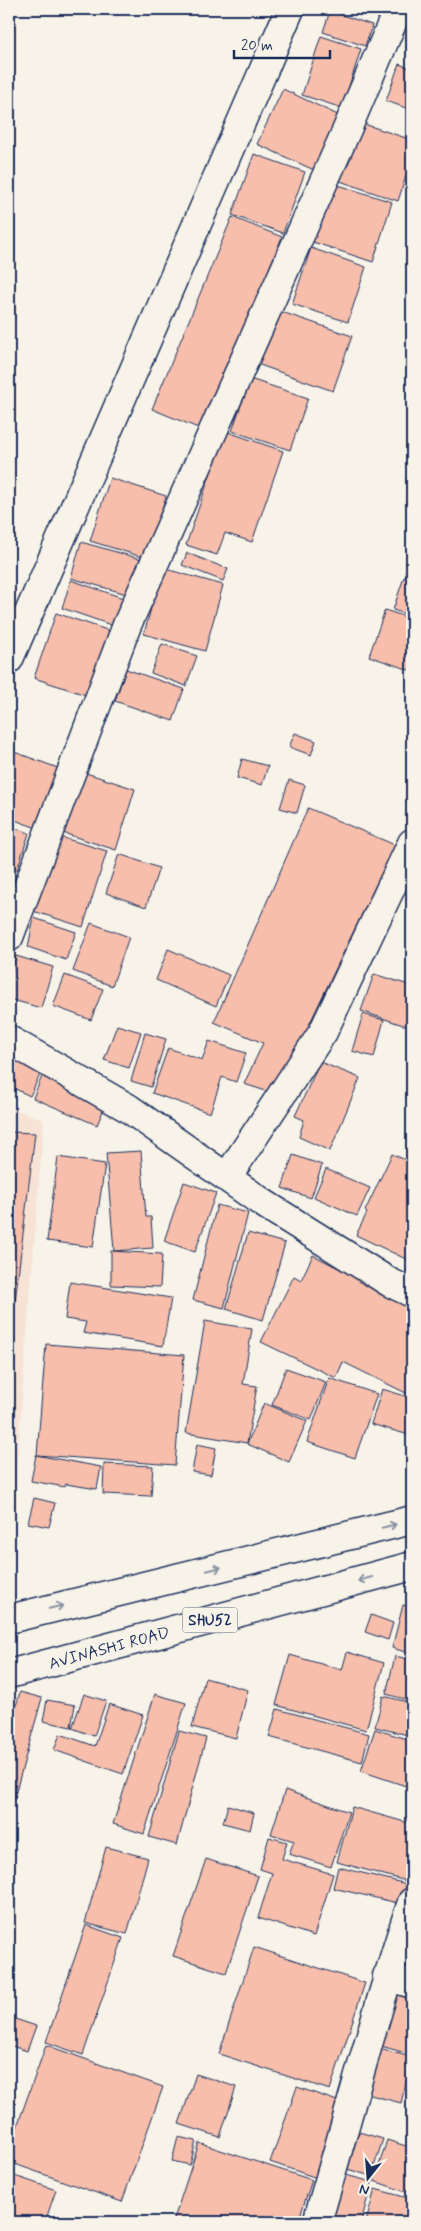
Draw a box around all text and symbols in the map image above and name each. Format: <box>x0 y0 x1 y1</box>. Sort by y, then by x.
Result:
scale bar <box>234 28 330 60</box>
text: 20 m <box>241 36 273 56</box>
one-way arrow <box>380 1521 396 1530</box>
one-way arrow <box>205 1563 221 1573</box>
one-way arrow <box>358 1574 374 1584</box>
one-way arrow <box>48 1602 64 1611</box>
road number: SHU52 <box>182 1608 238 1632</box>
street label: AVINASHI ROAD <box>47 1622 172 1675</box>
north arrow <box>344 2154 394 2204</box>
text: N <box>357 2180 372 2199</box>

